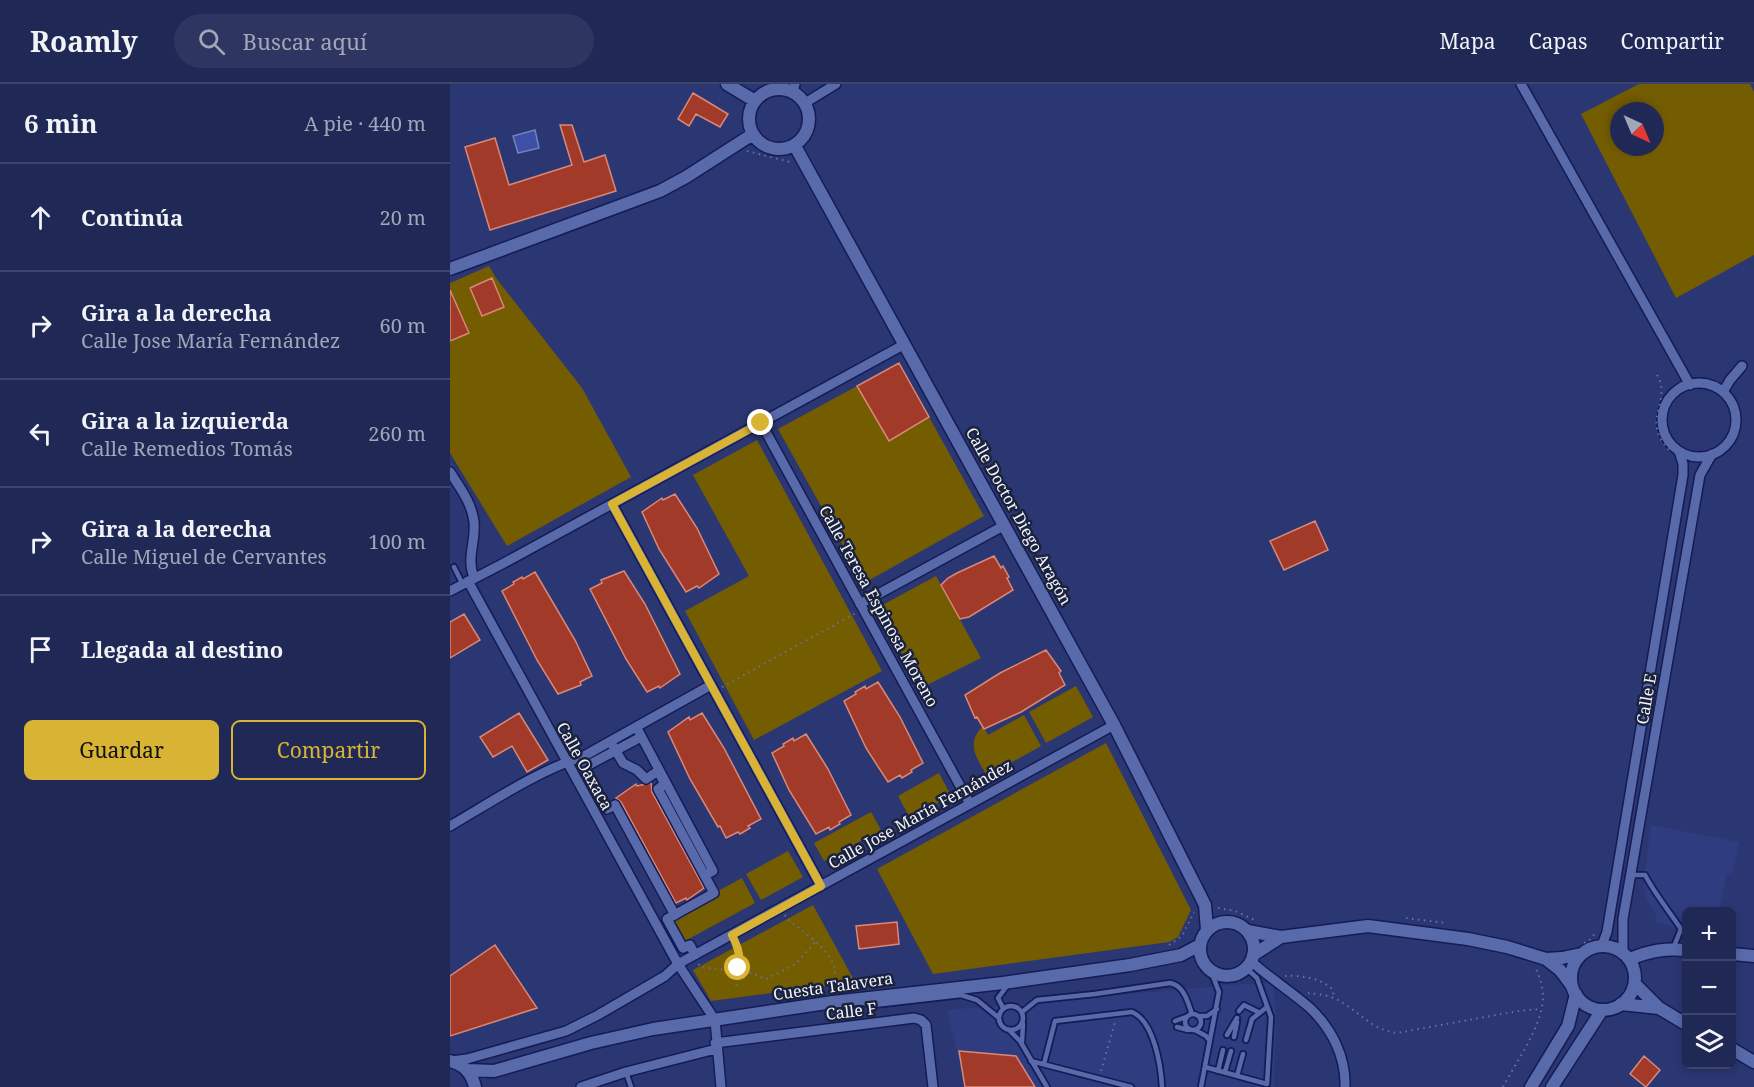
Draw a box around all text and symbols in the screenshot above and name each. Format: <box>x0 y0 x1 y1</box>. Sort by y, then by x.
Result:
search box <box>174 14 594 68</box>
text: Roamly <box>30 22 138 60</box>
icon: search <box>195 25 228 58</box>
text: Buscar aquí <box>243 26 367 56</box>
text: Mapa <box>1439 27 1496 55</box>
text: Capas <box>1529 27 1588 55</box>
text: Compartir <box>1621 27 1724 55</box>
north arrow <box>1610 102 1664 156</box>
text: 6 min <box>24 105 98 141</box>
text: A pie · 440 m <box>304 110 426 137</box>
icon: ahead <box>24 201 57 234</box>
text: Continúa <box>81 202 183 232</box>
text: 20 m <box>380 204 426 231</box>
text: Gira a la derecha <box>81 297 272 327</box>
icon: right <box>24 309 57 342</box>
text: 60 m <box>380 312 426 339</box>
text: Calle Jose María Fernández <box>81 327 340 354</box>
text: Gira a la izquierda <box>81 405 289 435</box>
route end <box>747 409 773 435</box>
icon: left <box>24 417 57 450</box>
text: 260 m <box>368 420 426 447</box>
street label: Calle Doctor Diego Aragón <box>961 423 1077 609</box>
text: Calle Remedios Tomás <box>81 435 293 462</box>
street label: Calle Teresa Espinosa Moreno <box>814 501 944 711</box>
text: Gira a la derecha <box>81 513 272 543</box>
icon: right <box>24 525 57 558</box>
text: 100 m <box>368 528 426 555</box>
text: Calle Miguel de Cervantes <box>81 543 327 570</box>
icon: arrive <box>24 633 57 666</box>
text: Llegada al destino <box>81 634 283 664</box>
street label: Calle E <box>1631 672 1661 726</box>
street label: Calle Oaxaca <box>552 718 618 814</box>
button: Guardar <box>24 720 219 780</box>
button: Compartir <box>231 720 426 780</box>
street label: Calle Jose María Fernández <box>824 754 1016 874</box>
map controls <box>1682 907 1736 1069</box>
button: + <box>1682 907 1736 961</box>
route start <box>724 954 750 980</box>
button: − <box>1682 961 1736 1015</box>
street label: Cuesta Talavera <box>772 967 894 1005</box>
street label: Calle F <box>824 997 878 1025</box>
button: layers <box>1682 1015 1736 1069</box>

